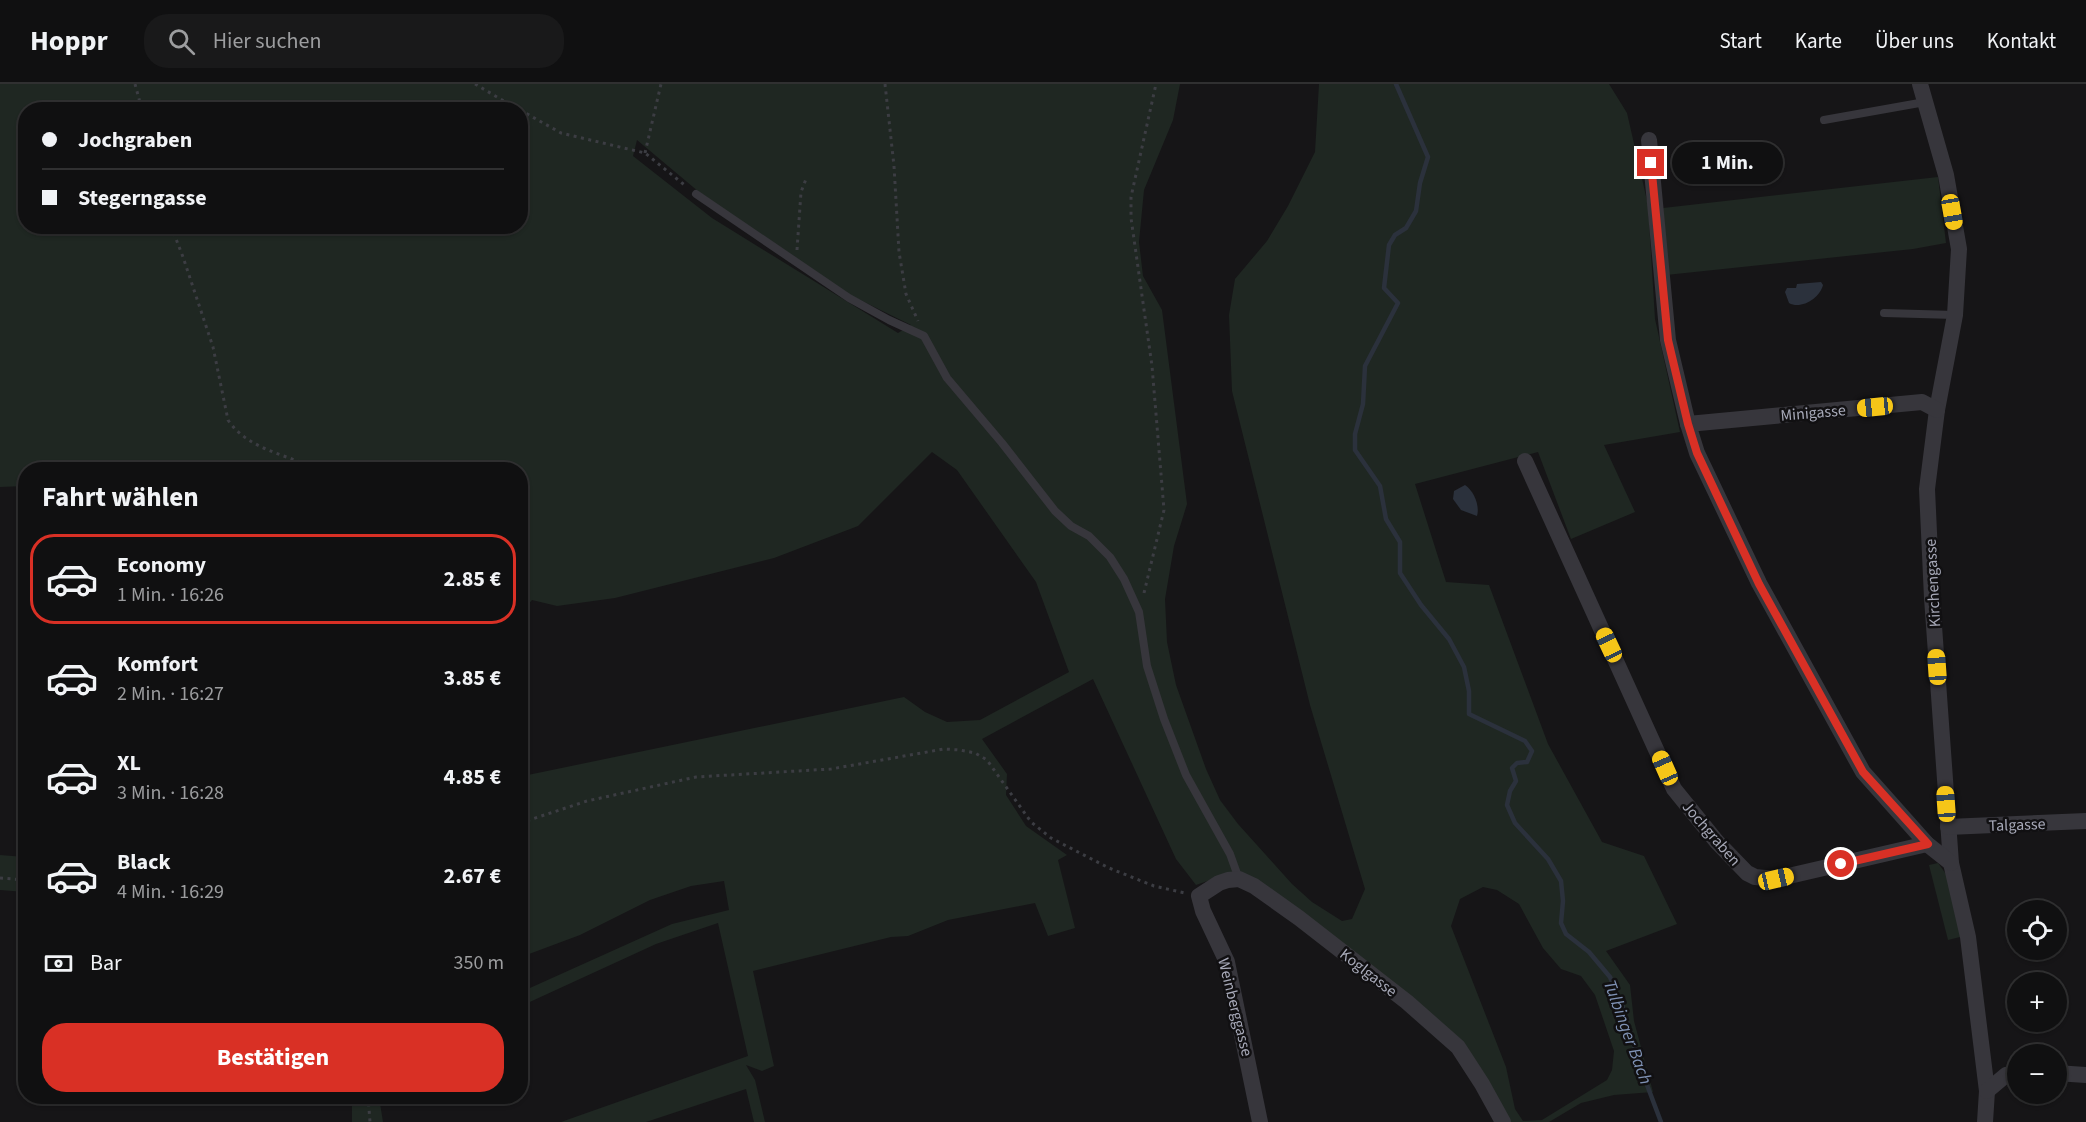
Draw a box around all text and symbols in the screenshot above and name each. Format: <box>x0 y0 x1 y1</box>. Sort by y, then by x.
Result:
search box <box>144 14 564 68</box>
text: Hoppr <box>30 21 108 61</box>
icon: search <box>165 25 198 58</box>
text: Hier suchen <box>213 25 322 57</box>
text: Start <box>1719 26 1762 56</box>
text: Karte <box>1795 26 1842 56</box>
text: Über uns <box>1875 26 1954 56</box>
text: Kontakt <box>1987 26 2056 56</box>
text: Jochgraben <box>78 124 192 156</box>
callout: 1 Min. <box>1672 142 1783 184</box>
route end <box>1637 149 1664 176</box>
text: 1 Min. <box>1701 149 1754 177</box>
text: Stegerngasse <box>78 182 207 214</box>
car <box>1940 193 1964 231</box>
car <box>1856 396 1894 418</box>
street label: Minigasse <box>1780 399 1847 427</box>
text: Fahrt wählen <box>42 478 199 517</box>
street label: Kirchengasse <box>1920 538 1946 628</box>
text: Economy <box>117 549 206 581</box>
icon: car <box>45 552 99 606</box>
text: 2.85 € <box>444 563 501 595</box>
text: 1 Min. · 16:26 <box>117 581 224 609</box>
car <box>1593 625 1625 665</box>
text: Komfort <box>117 648 198 680</box>
car <box>1927 648 1947 686</box>
icon: car <box>45 651 99 705</box>
text: 3.85 € <box>444 662 501 694</box>
text: 2 Min. · 16:27 <box>117 680 224 708</box>
text: XL <box>117 747 141 779</box>
car <box>1649 748 1681 788</box>
icon: car <box>45 750 99 804</box>
text: 4.85 € <box>444 761 501 793</box>
text: 3 Min. · 16:28 <box>117 779 224 807</box>
car <box>1936 785 1956 823</box>
street label: Jochgraben <box>1677 797 1746 871</box>
street label: Talgasse <box>1988 813 2046 837</box>
text: Black <box>117 846 171 878</box>
icon: car <box>45 849 99 903</box>
route start <box>1827 850 1854 877</box>
text: 2.67 € <box>444 860 501 892</box>
car <box>1756 866 1796 892</box>
text: 4 Min. · 16:29 <box>117 878 224 906</box>
map controls <box>2007 900 2067 1104</box>
button: locate <box>2007 900 2067 960</box>
street label: Koglgasse <box>1335 943 1402 1002</box>
icon: cash <box>42 947 75 980</box>
text: Bar <box>90 947 122 979</box>
text: 350 m <box>454 949 504 977</box>
street label: Weinberggasse <box>1212 956 1258 1059</box>
button: + <box>2007 972 2067 1032</box>
water label: Tulbinger Bach <box>1597 976 1658 1088</box>
button: Bestätigen <box>42 1023 504 1092</box>
button: − <box>2007 1044 2067 1104</box>

